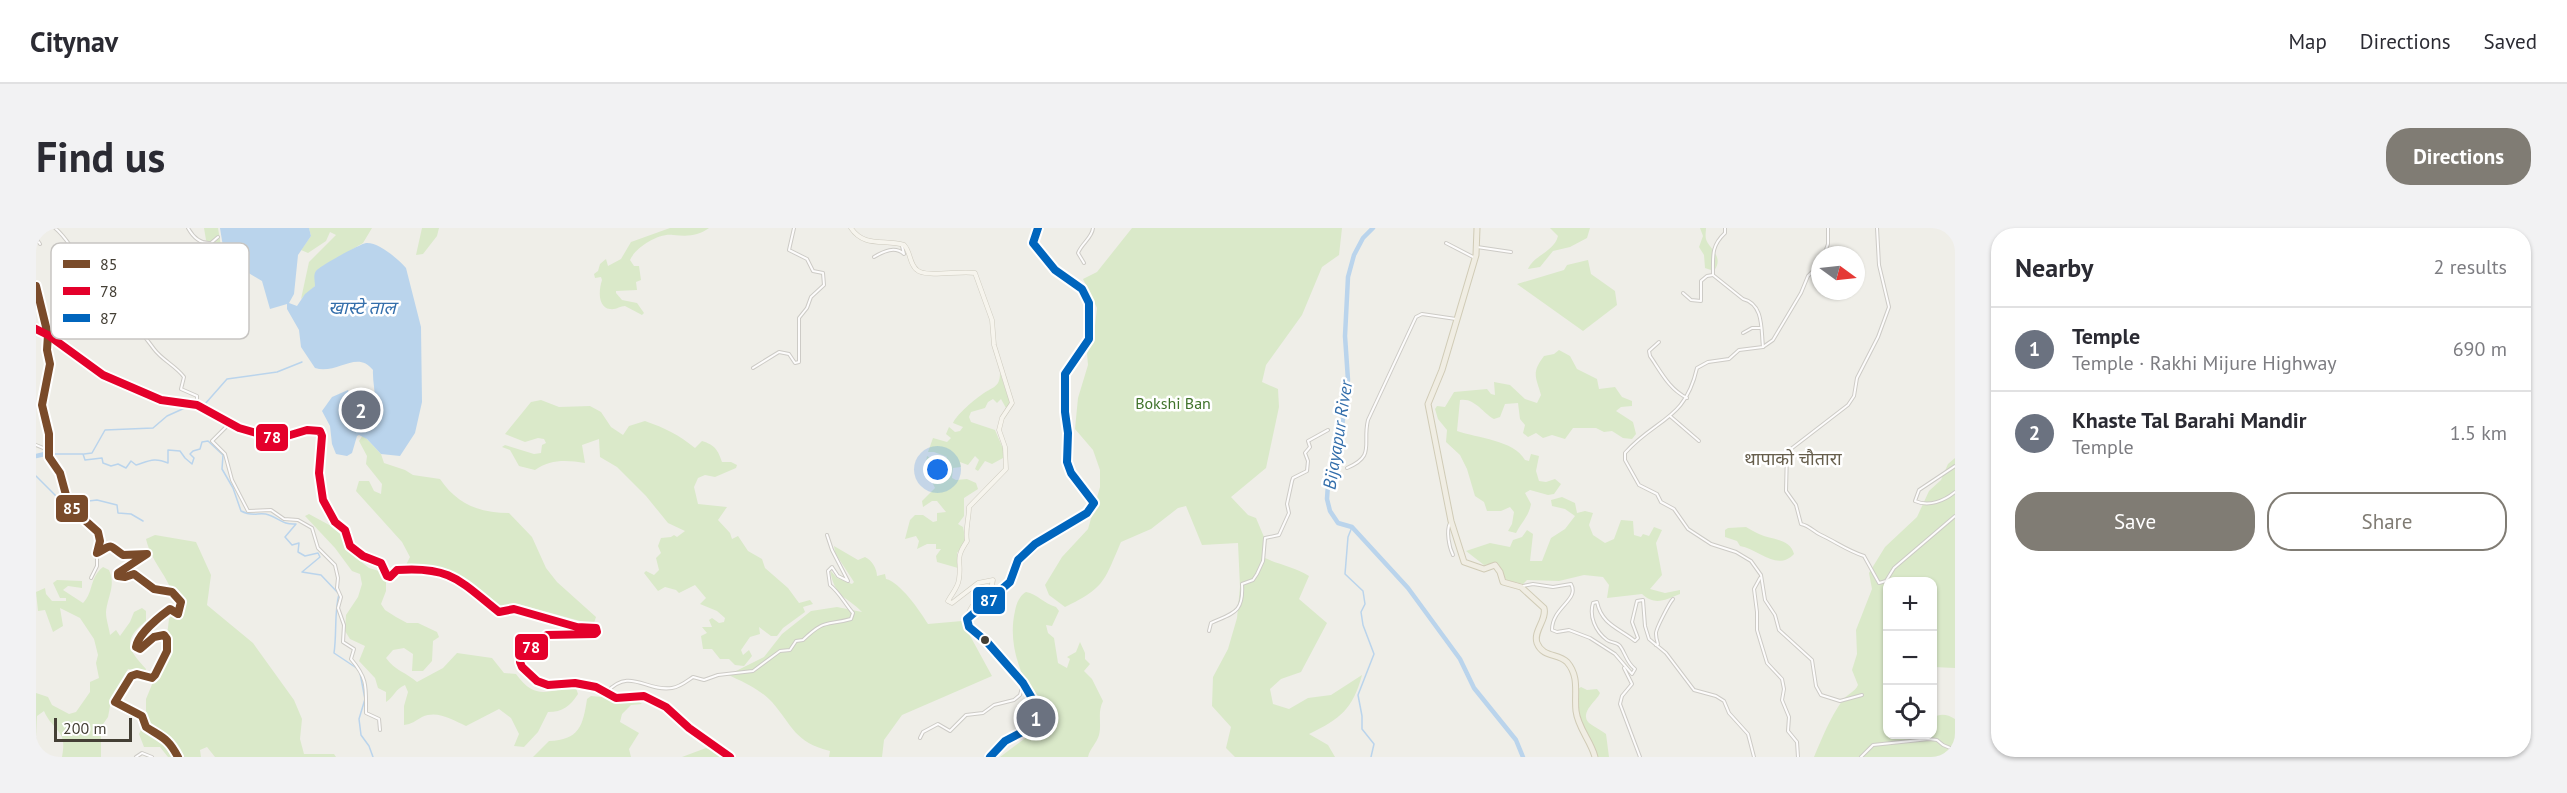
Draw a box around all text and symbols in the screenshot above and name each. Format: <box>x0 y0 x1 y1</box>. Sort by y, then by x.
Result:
text: Citynav <box>30 23 118 60</box>
text: Map <box>2288 28 2327 55</box>
text: Directions <box>2360 28 2451 55</box>
text: Saved <box>2484 28 2537 55</box>
button: Directions <box>2386 128 2531 185</box>
text: Find us <box>36 129 165 184</box>
legend <box>51 243 249 339</box>
north arrow <box>1811 246 1865 300</box>
text: Nearby <box>2015 251 2093 284</box>
text: 85 <box>100 254 117 274</box>
text: 2 results <box>2434 254 2507 280</box>
text: 78 <box>100 281 117 301</box>
water label: खास्टे ताल <box>328 296 399 319</box>
text: 87 <box>100 308 117 328</box>
text: Temple <box>2072 322 2140 350</box>
text: 1 <box>2029 336 2040 362</box>
text: 690 m <box>2453 336 2507 362</box>
text: Temple · Rakhi Mijure Highway <box>2072 350 2337 376</box>
water label: Bijayapur River <box>1318 378 1358 491</box>
pin: 2 <box>342 388 380 432</box>
park label: Bokshi Ban <box>1135 393 1211 413</box>
text: Khaste Tal Barahi Mandir <box>2072 406 2307 434</box>
text: 2 <box>2029 420 2040 446</box>
text: 1.5 km <box>2450 420 2507 446</box>
line badge: 78 <box>255 423 289 452</box>
text: 78 <box>263 427 281 447</box>
text: Temple <box>2072 434 2134 460</box>
district label: थापाको चौतारा <box>1744 447 1842 470</box>
your location <box>923 455 952 484</box>
button: Save <box>2015 492 2255 551</box>
button: Share <box>2267 492 2507 551</box>
line badge: 85 <box>55 494 89 523</box>
text: 85 <box>63 498 81 518</box>
map controls <box>1883 577 1937 739</box>
button: + <box>1883 577 1937 631</box>
line badge: 87 <box>972 586 1006 615</box>
text: 87 <box>980 590 998 610</box>
button: − <box>1883 631 1937 685</box>
line badge: 78 <box>514 633 549 661</box>
unlabelled marker <box>979 634 991 646</box>
text: 78 <box>522 637 540 657</box>
button: locate <box>1883 685 1937 739</box>
pin: 1 <box>1016 696 1056 740</box>
scale bar <box>54 715 132 742</box>
text: 200 m <box>63 718 106 738</box>

